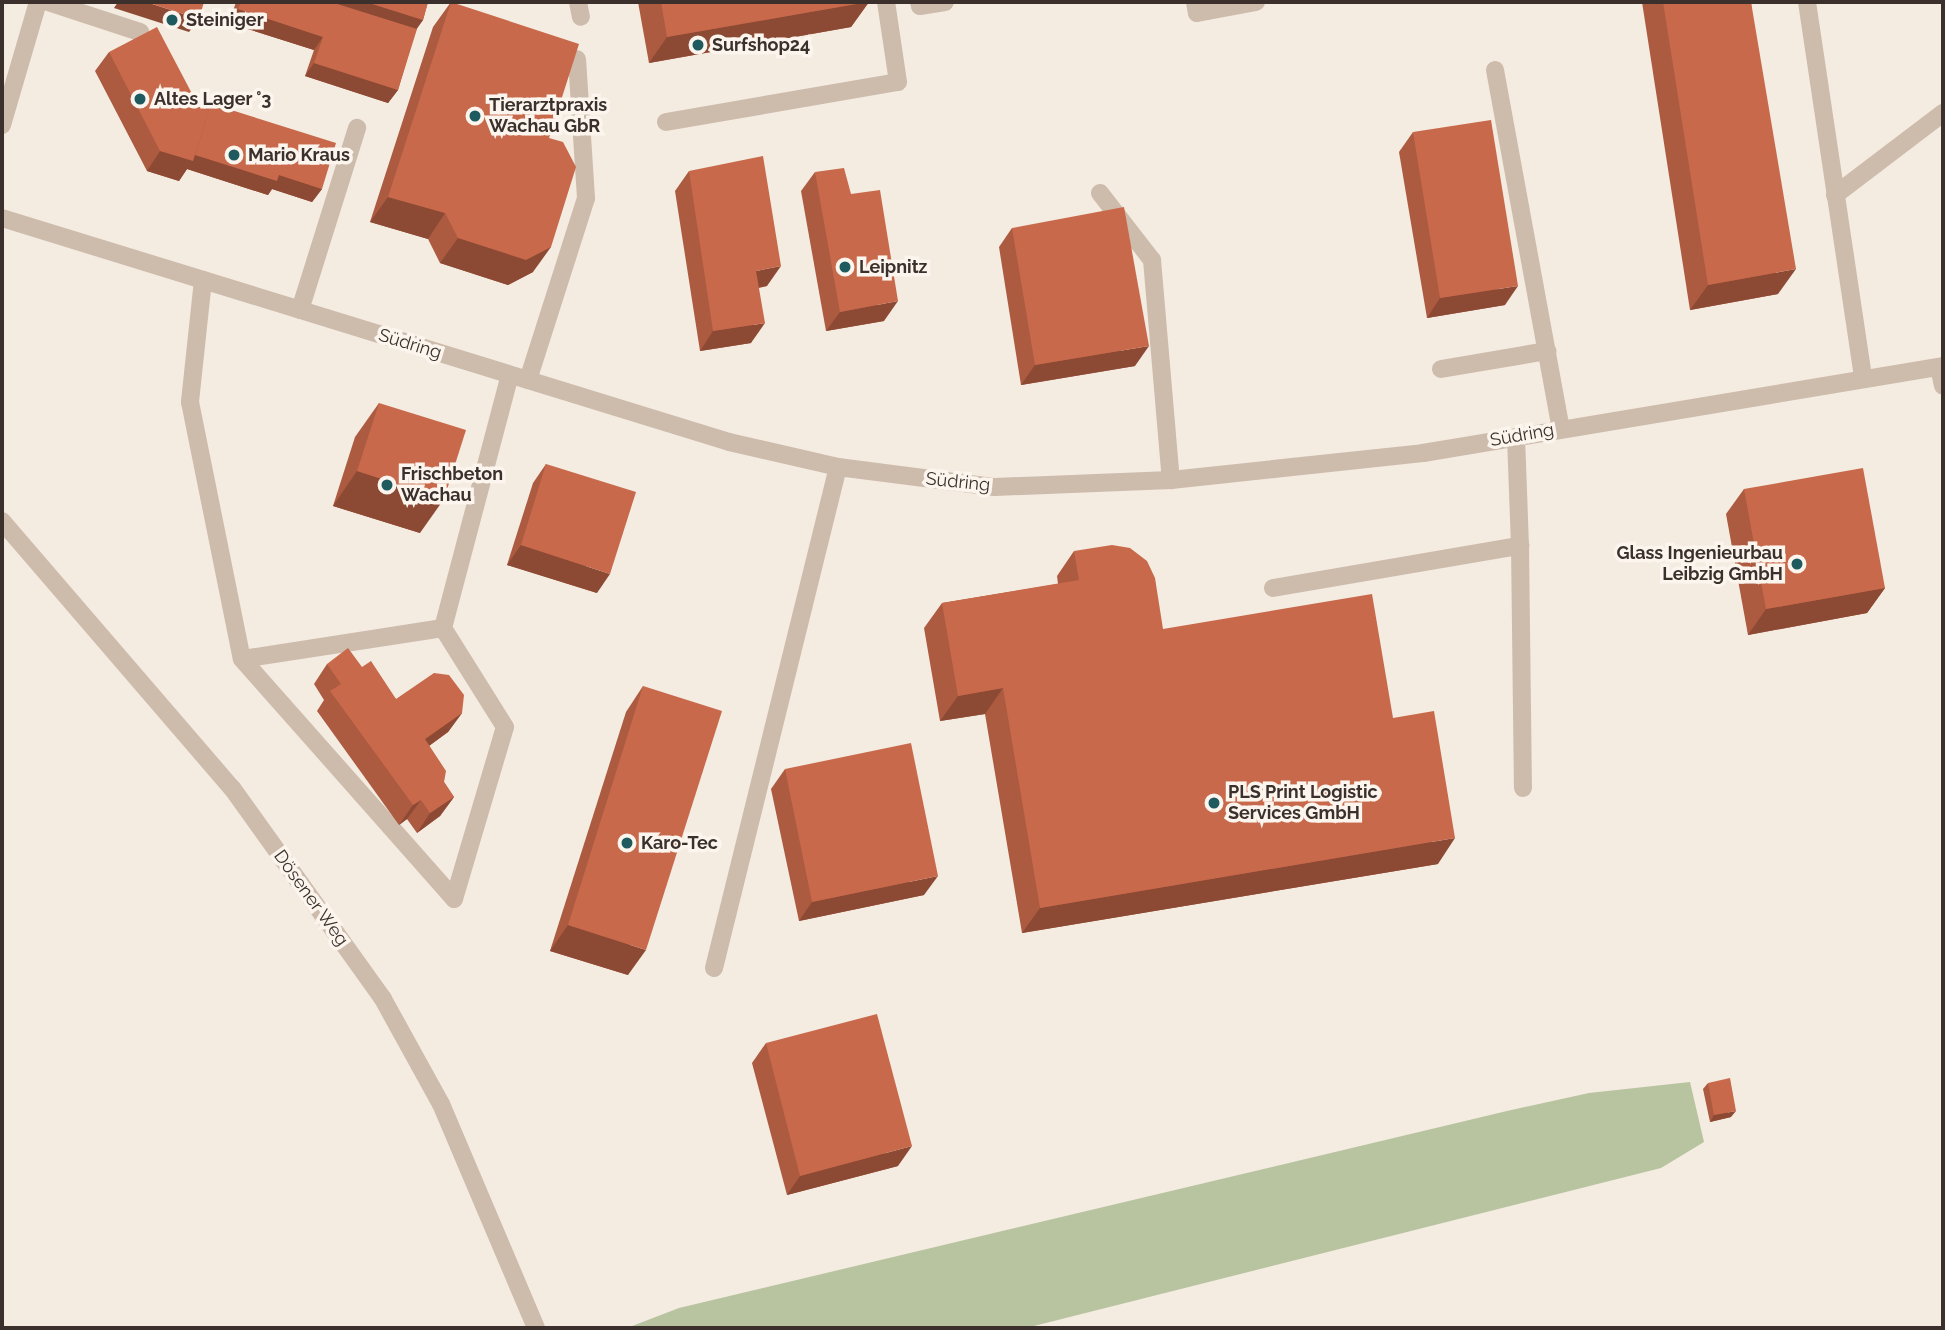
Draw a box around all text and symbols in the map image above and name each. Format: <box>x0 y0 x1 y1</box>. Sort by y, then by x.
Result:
place label: Steiniger <box>186 9 264 31</box>
marker: Steiniger <box>164 12 180 28</box>
place label: Surfshop24 <box>712 34 810 56</box>
marker: Surfshop24 <box>690 37 706 53</box>
place label: Altes Lager °3 <box>154 88 272 110</box>
marker: Altes Lager °3 <box>132 91 148 107</box>
place label: Tierarztpraxis Wachau GbR <box>489 95 607 138</box>
marker: Tierarztpraxis Wachau GbR <box>467 108 483 124</box>
place label: Mario Kraus <box>248 144 350 166</box>
marker: Mario Kraus <box>226 147 242 163</box>
place label: Leipnitz <box>859 256 927 278</box>
marker: Leipnitz <box>837 259 853 275</box>
street label: Südring <box>376 324 444 364</box>
street label: Südring <box>1488 419 1556 451</box>
place label: Frischbeton Wachau <box>401 464 503 506</box>
street label: Südring <box>925 468 991 496</box>
marker: Frischbeton Wachau <box>379 477 395 493</box>
place label: Glass Ingenieurbau Leibzig GmbH <box>1616 543 1783 586</box>
marker: Glass Ingenieurbau Leibzig GmbH <box>1789 556 1805 572</box>
place label: PLS Print Logistic Services GmbH <box>1228 782 1378 824</box>
marker: PLS Print Logistic Services GmbH <box>1206 795 1222 811</box>
place label: Karo-Tec <box>641 832 718 854</box>
marker: Karo-Tec <box>619 835 635 851</box>
street label: Dösener Weg <box>269 845 353 951</box>

